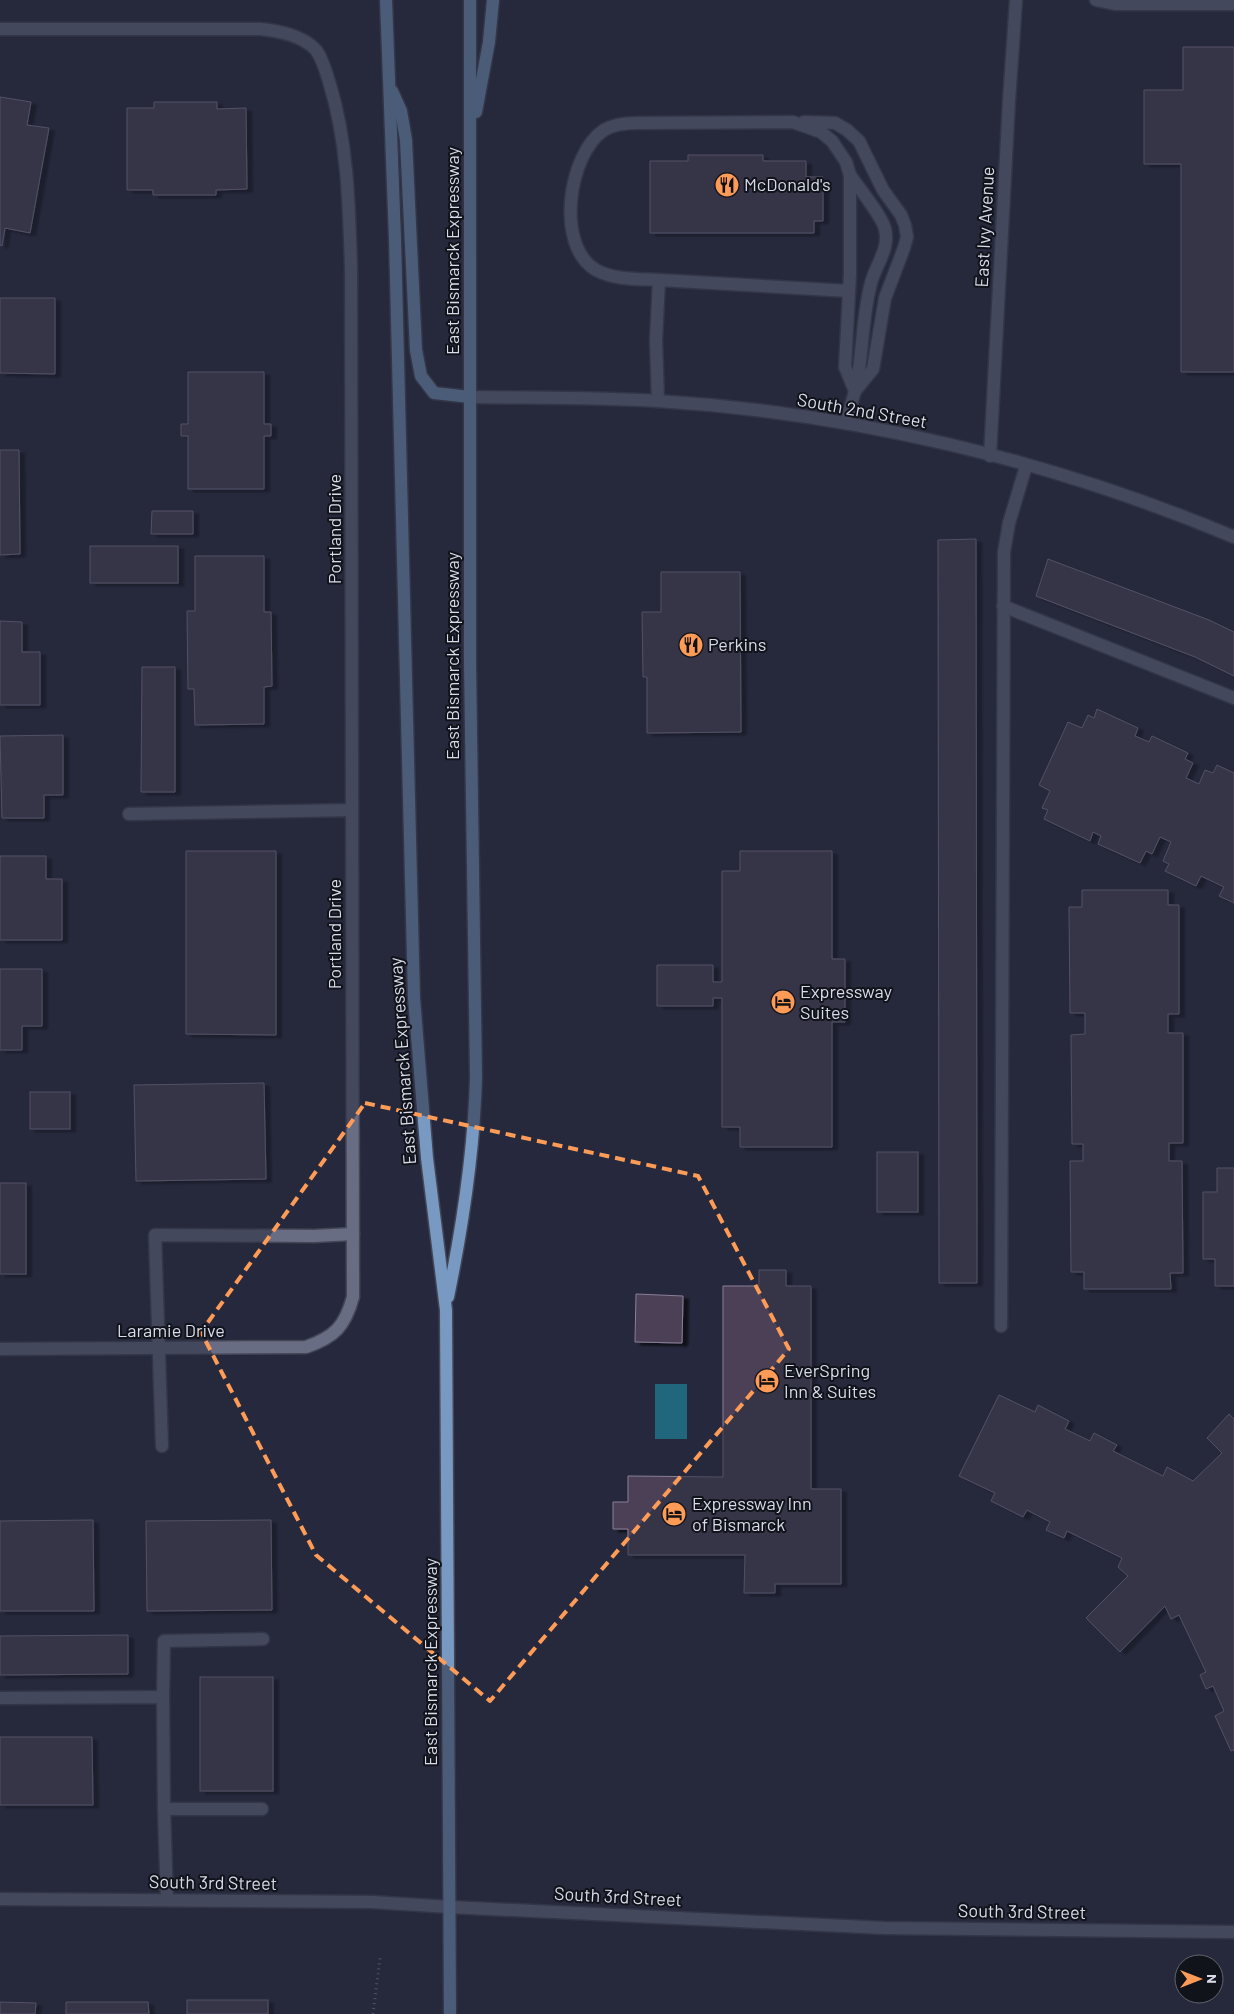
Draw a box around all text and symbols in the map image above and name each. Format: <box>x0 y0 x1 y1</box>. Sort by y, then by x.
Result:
street label: East Bismarck Expressway <box>441 147 463 355</box>
street label: East Ivy Avenue <box>970 166 998 288</box>
restaurant icon: McDonald's <box>714 172 740 198</box>
place label: McDonald's <box>744 173 831 195</box>
street label: South 2nd Street <box>795 388 929 432</box>
street label: Portland Drive <box>323 474 345 584</box>
street label: East Bismarck Expressway <box>441 552 463 760</box>
restaurant icon: Perkins <box>678 632 704 658</box>
place label: Perkins <box>708 633 766 655</box>
street label: Portland Drive <box>323 879 345 989</box>
street label: East Bismarck Expressway <box>384 957 420 1166</box>
place label: Expressway Suites <box>800 980 892 1023</box>
hotel icon: Expressway Suites <box>770 989 796 1015</box>
street label: Laramie Drive <box>117 1319 225 1341</box>
place label: EverSpring Inn & Suites <box>784 1359 876 1402</box>
hotel icon: EverSpring Inn & Suites <box>754 1368 780 1394</box>
place label: Expressway Inn of Bismarck <box>692 1492 812 1535</box>
hotel icon: Expressway Inn of Bismarck <box>661 1501 687 1527</box>
street label: East Bismarck Expressway <box>419 1558 441 1766</box>
street label: South 3rd Street <box>149 1870 277 1894</box>
street label: South 3rd Street <box>554 1882 683 1910</box>
street label: South 3rd Street <box>958 1899 1086 1923</box>
north arrow <box>1174 1954 1224 2004</box>
text: N <box>1204 1974 1221 1984</box>

